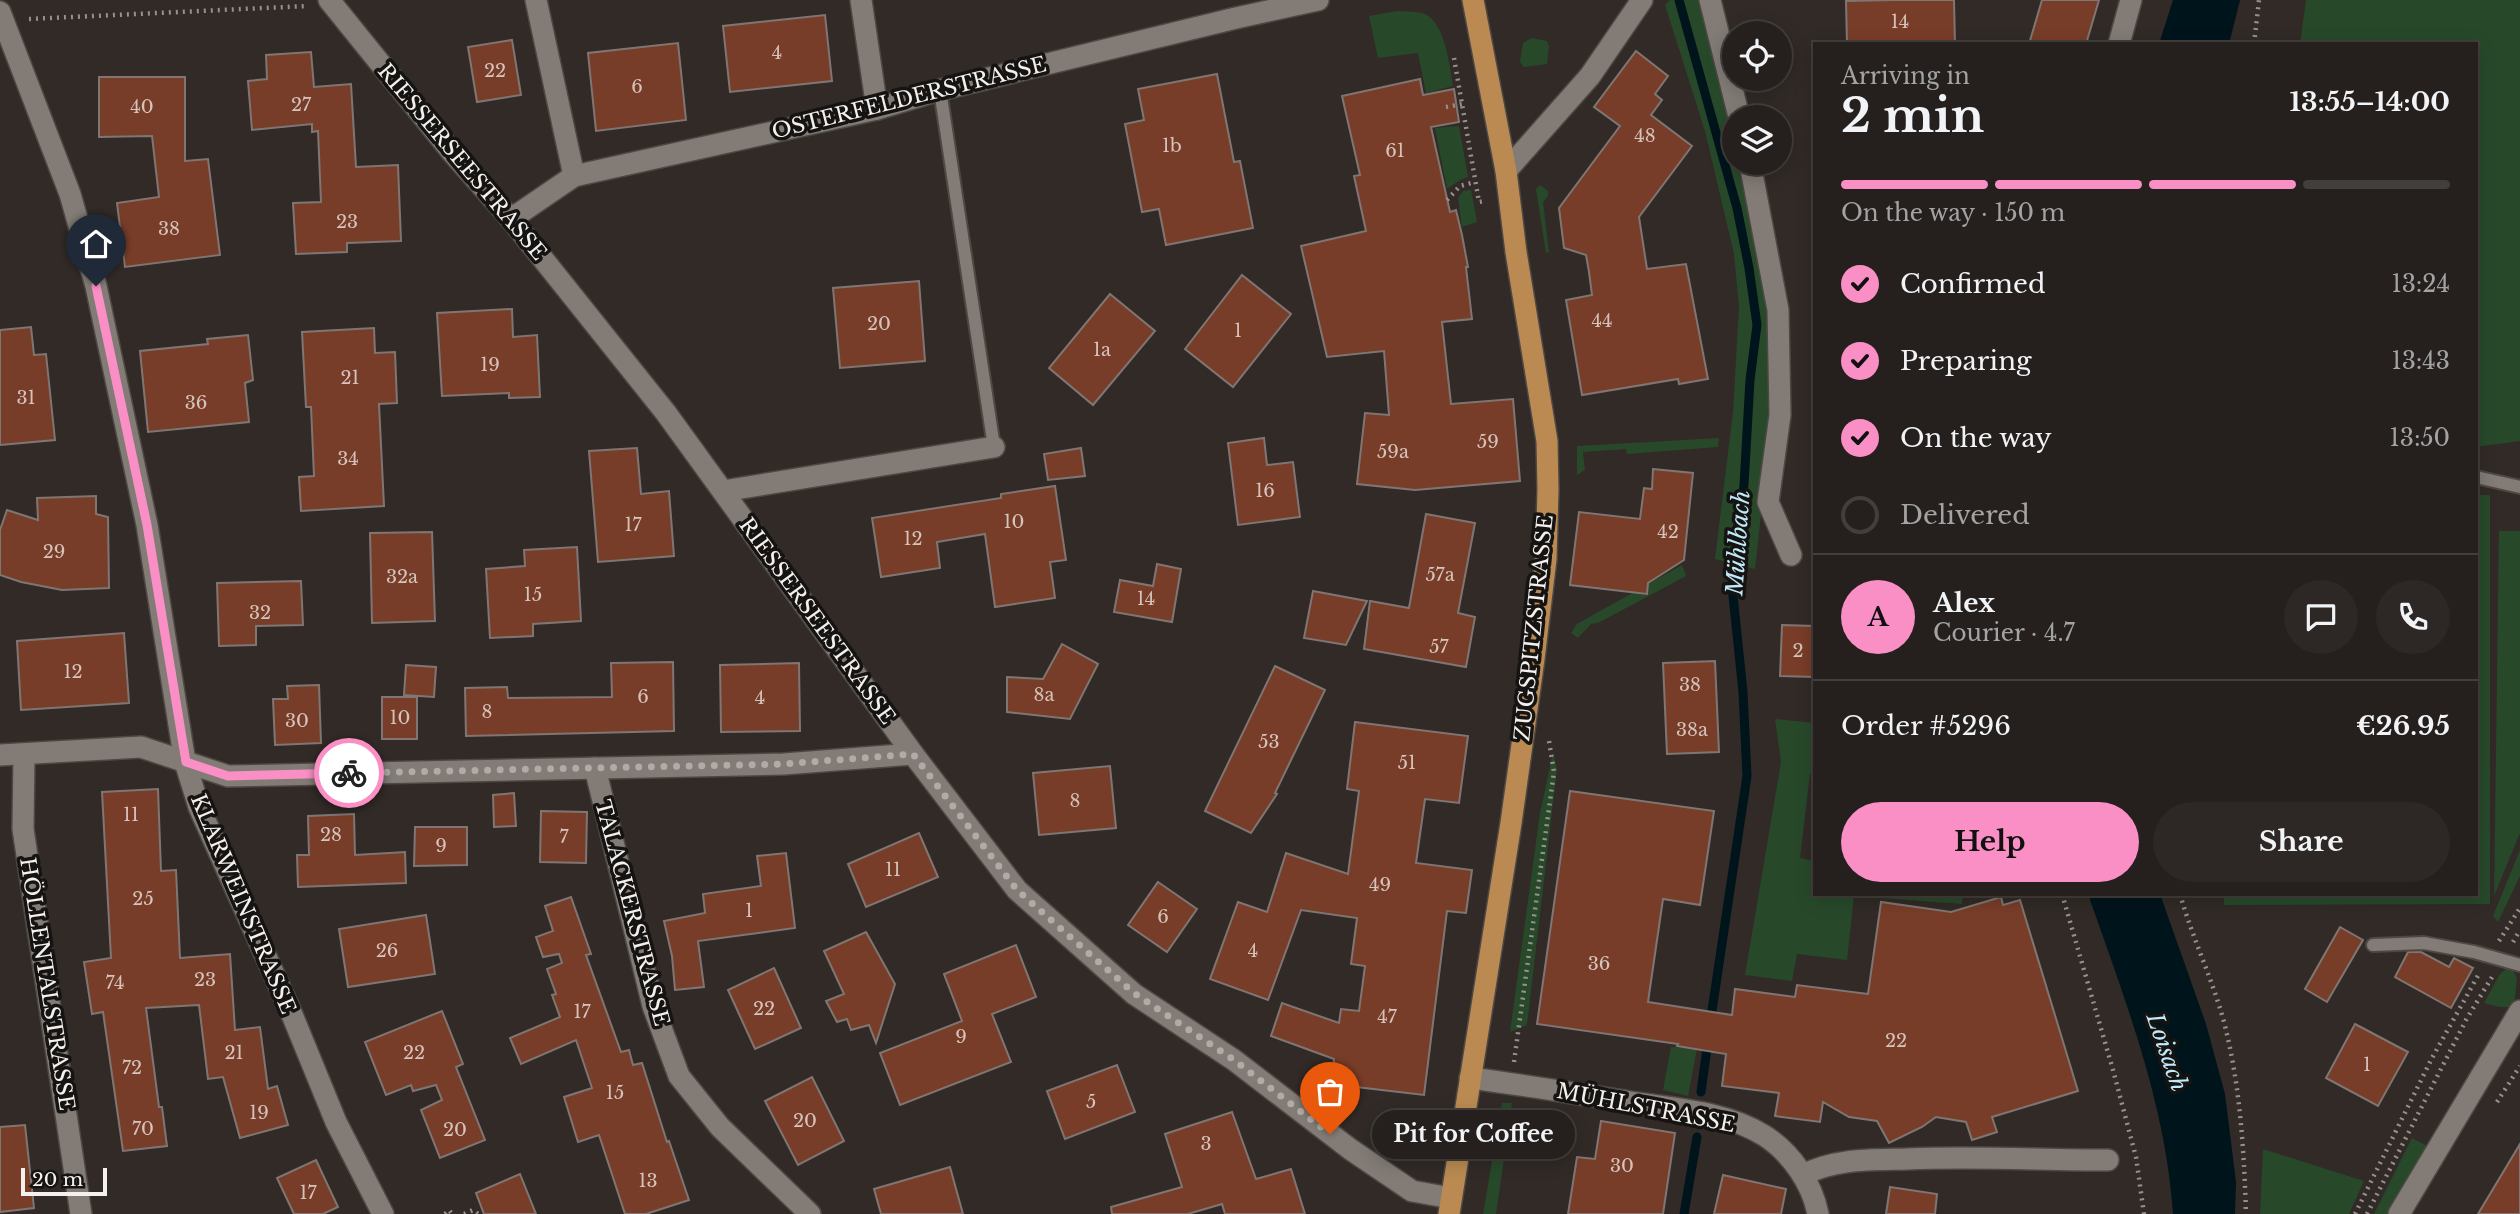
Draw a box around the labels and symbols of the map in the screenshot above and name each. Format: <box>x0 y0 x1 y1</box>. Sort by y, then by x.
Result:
house number: 14 <box>1891 11 1909 33</box>
house number: 4 <box>772 42 782 64</box>
street label: OSTERFELDERSTRASSE <box>769 51 1049 145</box>
street label: RIESSERSEESTRASSE <box>372 58 552 266</box>
house number: 22 <box>484 60 506 82</box>
house number: 6 <box>631 76 643 98</box>
house number: 27 <box>291 94 312 116</box>
house number: 40 <box>130 96 154 118</box>
house number: 48 <box>1634 125 1656 147</box>
house number: 1b <box>1162 135 1182 157</box>
house number: 61 <box>1385 140 1405 162</box>
house number: 23 <box>336 211 358 233</box>
pin <box>66 214 126 286</box>
house number: 38 <box>158 218 180 240</box>
house number: 44 <box>1591 310 1613 332</box>
house number: 20 <box>867 313 891 335</box>
house number: 1 <box>1234 320 1242 342</box>
house number: 1a <box>1093 339 1111 361</box>
house number: 19 <box>480 354 500 376</box>
house number: 21 <box>340 367 360 389</box>
house number: 31 <box>16 387 36 409</box>
house number: 36 <box>185 392 207 414</box>
house number: 59 <box>1477 431 1499 453</box>
house number: 59a <box>1377 441 1409 463</box>
house number: 34 <box>337 448 359 470</box>
house number: 16 <box>1255 480 1275 502</box>
water label: Mühlbach <box>1720 489 1756 598</box>
house number: 10 <box>1004 511 1024 533</box>
street label: RIESSERSEESTRASSE <box>733 513 901 729</box>
house number: 17 <box>624 514 642 536</box>
street label: ZUGSPITZSTRASSE <box>1509 514 1559 742</box>
house number: 42 <box>1657 521 1679 543</box>
house number: 12 <box>903 528 923 550</box>
house number: 29 <box>43 541 65 563</box>
house number: 57a <box>1425 564 1455 586</box>
house number: 32a <box>386 566 418 588</box>
house number: 15 <box>524 584 542 606</box>
house number: 14 <box>1137 588 1155 610</box>
house number: 32 <box>249 602 271 624</box>
house number: 57 <box>1429 636 1450 658</box>
house number: 2 <box>1792 640 1804 662</box>
house number: 12 <box>63 661 83 683</box>
house number: 38 <box>1679 674 1701 696</box>
house number: 8a <box>1034 684 1054 706</box>
house number: 6 <box>637 686 649 708</box>
house number: 4 <box>755 687 765 709</box>
house number: 8 <box>482 701 492 723</box>
house number: 10 <box>390 707 410 729</box>
house number: 30 <box>285 710 309 732</box>
house number: 38a <box>1676 719 1708 741</box>
house number: 53 <box>1258 731 1280 753</box>
courier <box>314 738 384 808</box>
house number: 51 <box>1398 752 1416 774</box>
street label: KLARWEINSTRASSE <box>185 790 301 1018</box>
house number: 8 <box>1070 790 1080 812</box>
street label: TALACKERSTRASSE <box>589 797 675 1029</box>
house number: 11 <box>123 804 139 826</box>
house number: 28 <box>320 824 342 846</box>
house number: 7 <box>559 826 569 848</box>
house number: 9 <box>435 835 447 857</box>
street label: HÖLLENTALSTRASSE <box>14 856 80 1112</box>
house number: 11 <box>885 859 901 881</box>
house number: 49 <box>1369 874 1391 896</box>
house number: 25 <box>132 888 154 910</box>
house number: 1 <box>745 900 753 922</box>
house number: 6 <box>1157 906 1169 928</box>
house number: 26 <box>376 940 398 962</box>
house number: 4 <box>1248 940 1258 962</box>
house number: 36 <box>1588 953 1610 975</box>
house number: 23 <box>194 969 216 991</box>
house number: 74 <box>105 972 125 994</box>
house number: 22 <box>753 998 775 1020</box>
house number: 17 <box>573 1001 591 1023</box>
house number: 47 <box>1377 1006 1398 1028</box>
water label: Loisach <box>2140 1008 2193 1095</box>
house number: 9 <box>955 1026 967 1048</box>
house number: 22 <box>1885 1030 1907 1052</box>
house number: 21 <box>224 1042 244 1064</box>
house number: 22 <box>403 1042 425 1064</box>
house number: 1 <box>2363 1054 2371 1076</box>
house number: 72 <box>122 1057 142 1079</box>
pin <box>1300 1062 1360 1134</box>
street label: MÜHLSTRASSE <box>1555 1078 1737 1138</box>
house number: 15 <box>606 1082 624 1104</box>
house number: 5 <box>1086 1091 1096 1113</box>
house number: 19 <box>249 1102 269 1124</box>
house number: 20 <box>793 1110 817 1132</box>
callout: Pit for Coffee <box>1372 1110 1575 1158</box>
house number: 70 <box>132 1118 154 1140</box>
house number: 20 <box>443 1119 467 1141</box>
house number: 3 <box>1200 1133 1212 1155</box>
house number: 30 <box>1610 1155 1634 1177</box>
scale bar <box>21 1165 107 1197</box>
house number: 13 <box>638 1170 658 1192</box>
house number: 17 <box>299 1182 317 1204</box>

